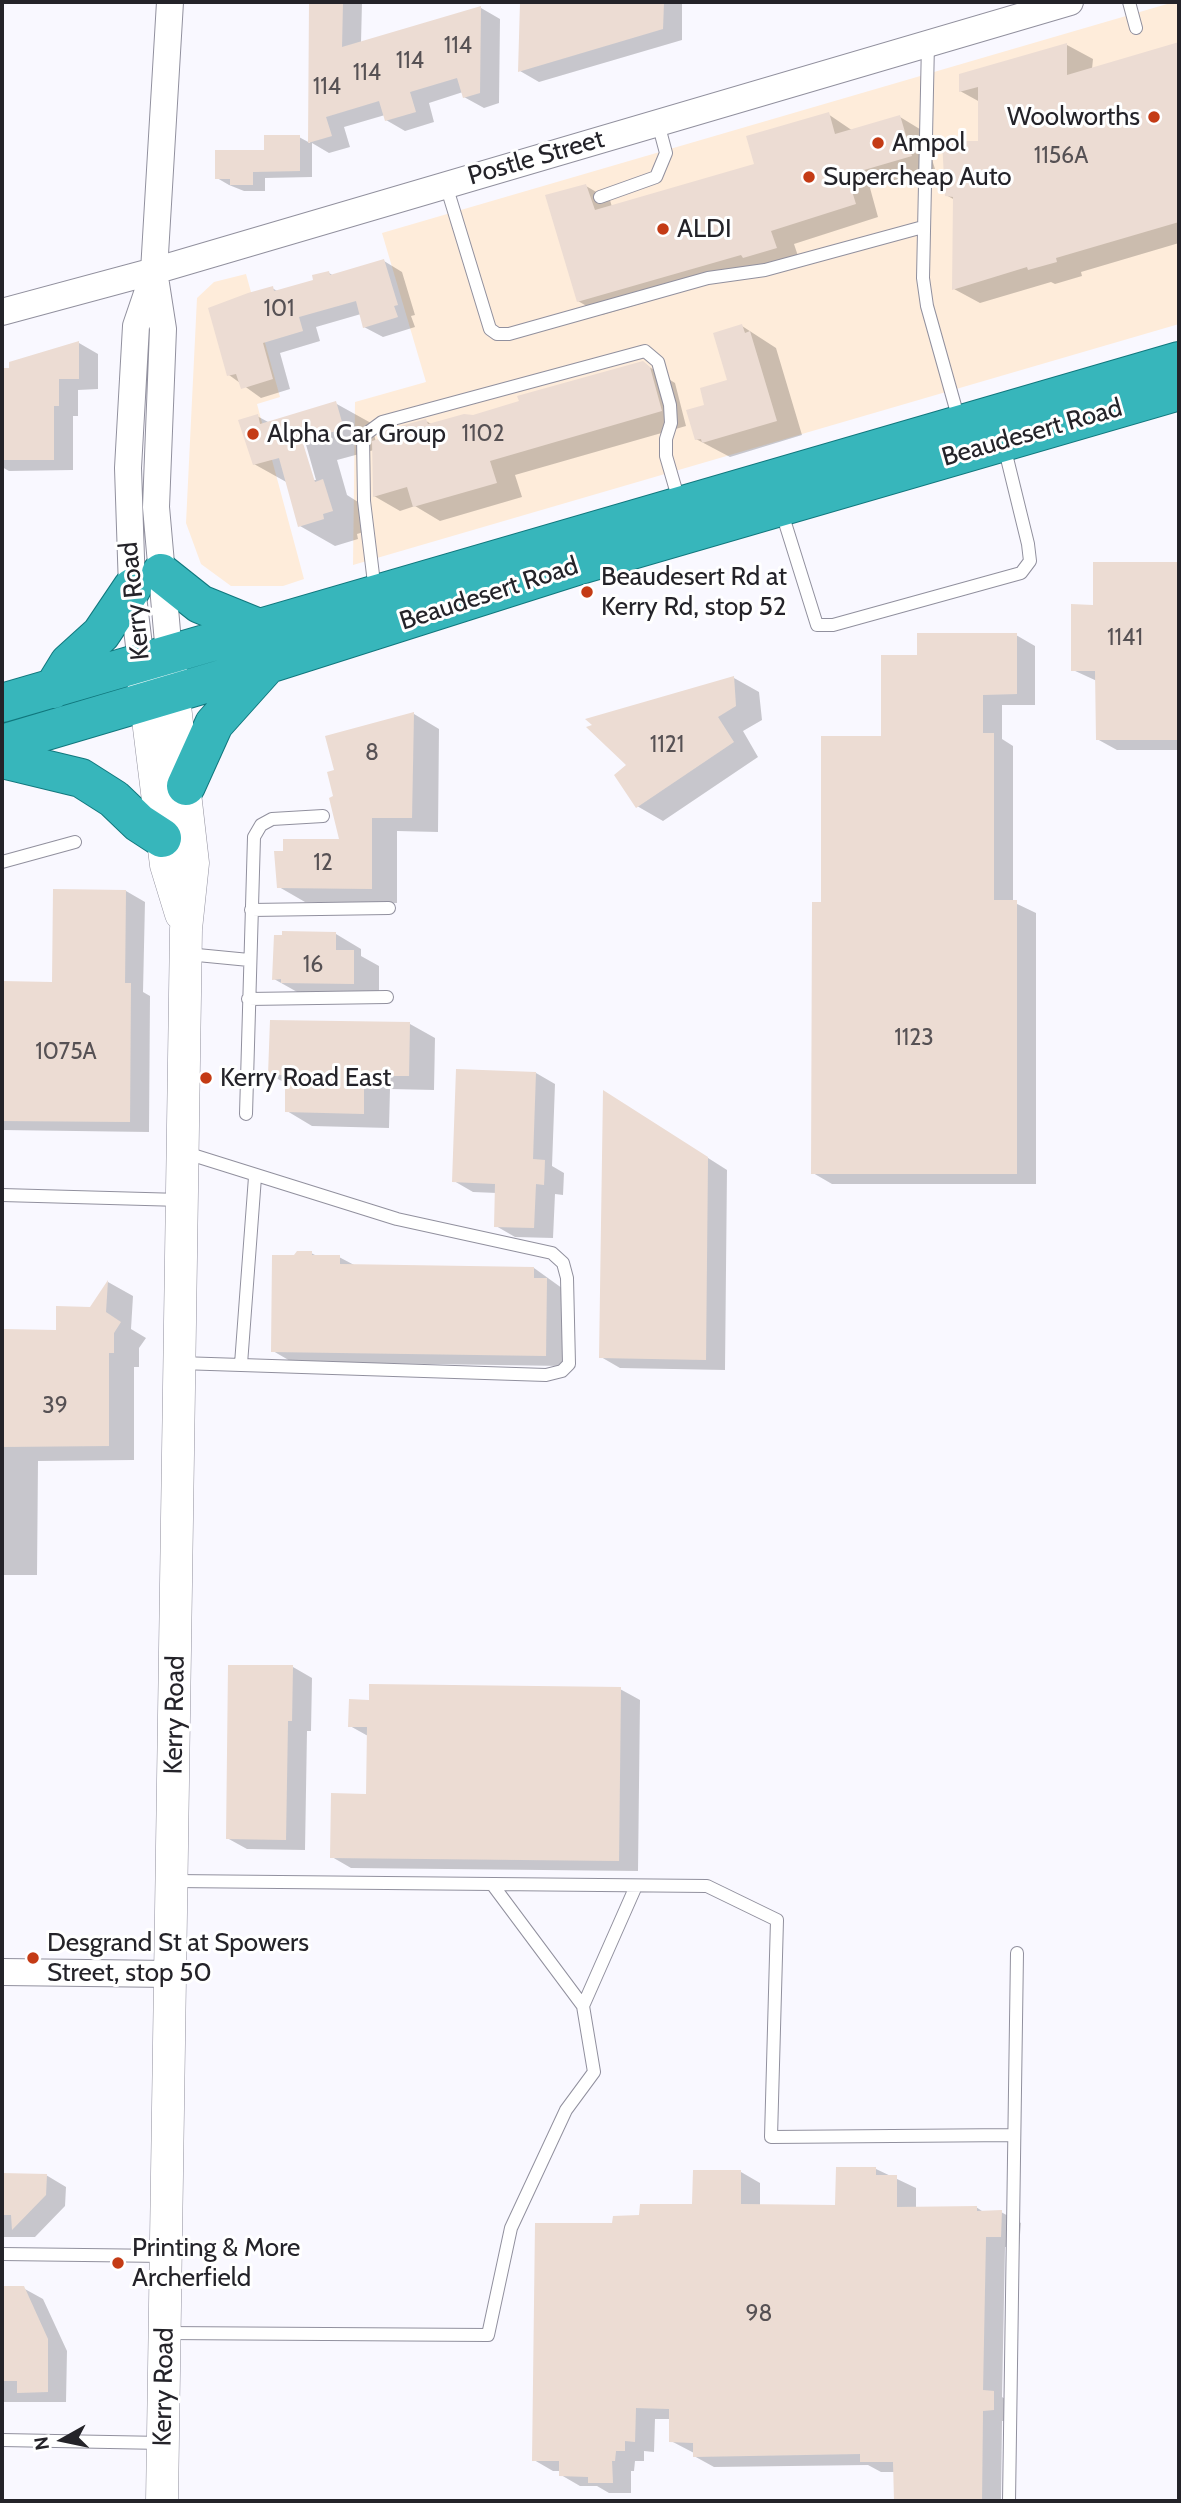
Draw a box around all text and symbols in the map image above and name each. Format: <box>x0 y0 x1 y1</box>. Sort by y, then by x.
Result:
house number: 114 <box>444 32 472 60</box>
house number: 114 <box>396 47 424 75</box>
house number: 114 <box>353 59 381 87</box>
house number: 114 <box>313 73 341 101</box>
place label: Woolworths <box>1007 101 1140 133</box>
marker: Woolworths <box>1146 109 1162 125</box>
street label: Postle Street <box>464 124 608 192</box>
place label: Ampol <box>892 127 966 159</box>
marker: Ampol <box>870 135 886 151</box>
house number: 1156A <box>1034 142 1088 170</box>
place label: Supercheap Auto <box>823 161 1012 193</box>
marker: Supercheap Auto <box>801 169 817 185</box>
place label: ALDI <box>677 213 732 245</box>
marker: ALDI <box>655 221 671 237</box>
house number: 101 <box>263 295 295 323</box>
street label: Beaudesert Road <box>938 392 1126 474</box>
place label: Alpha Car Group <box>267 418 446 450</box>
house number: 1102 <box>461 420 505 448</box>
marker: Alpha Car Group <box>245 426 261 442</box>
street label: Kerry Road <box>113 540 157 662</box>
street label: Beaudesert Road <box>396 550 582 638</box>
place label: Beaudesert Rd at Kerry Rd, stop 52 <box>601 561 787 622</box>
marker: Beaudesert Rd at Kerry Rd, stop 52 <box>579 584 595 600</box>
house number: 1141 <box>1107 624 1143 652</box>
house number: 1121 <box>650 731 684 759</box>
house number: 8 <box>365 739 379 767</box>
house number: 12 <box>313 849 333 877</box>
house number: 16 <box>303 951 323 979</box>
house number: 1123 <box>894 1024 934 1052</box>
house number: 1075A <box>35 1038 97 1066</box>
place label: Kerry Road East <box>220 1062 391 1094</box>
marker: Kerry Road East <box>198 1070 214 1086</box>
house number: 39 <box>42 1392 68 1420</box>
street label: Kerry Road <box>158 1655 192 1775</box>
place label: Desgrand St at Spowers Street, stop 50 <box>47 1927 309 1988</box>
marker: Desgrand St at Spowers Street, stop 50 <box>25 1950 41 1966</box>
place label: Printing & More Archerfield <box>132 2232 300 2294</box>
marker: Printing & More Archerfield <box>110 2255 126 2271</box>
house number: 98 <box>745 2300 773 2328</box>
street label: Kerry Road <box>147 2327 181 2447</box>
north arrow <box>28 2405 98 2475</box>
text: N <box>29 2435 54 2452</box>

